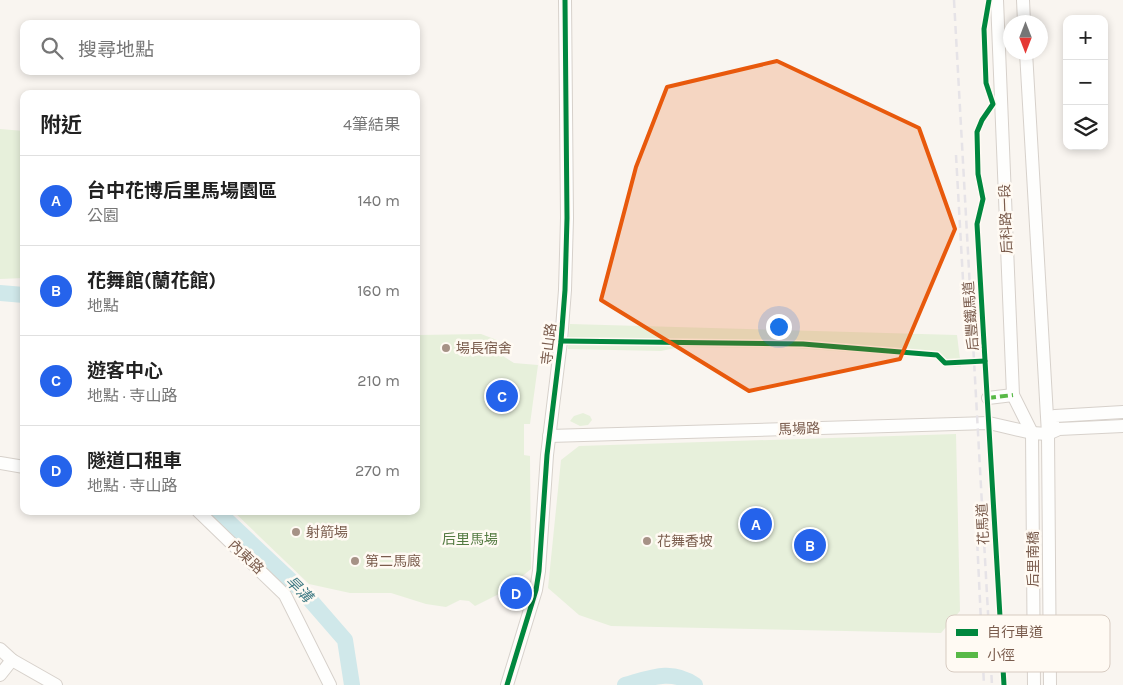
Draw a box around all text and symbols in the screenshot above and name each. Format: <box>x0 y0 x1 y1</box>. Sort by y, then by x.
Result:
north arrow <box>1003 15 1048 60</box>
map controls <box>1063 15 1108 150</box>
button: + <box>1063 15 1108 60</box>
search box <box>20 20 420 75</box>
icon: search <box>38 34 66 62</box>
text: 搜尋地點 <box>78 39 154 61</box>
button: − <box>1063 60 1108 105</box>
button: layers <box>1063 105 1108 150</box>
text: 附近 <box>40 113 82 137</box>
text: 4筆結果 <box>343 115 400 134</box>
text: 台中花博后里馬場園區 <box>87 180 277 202</box>
street label: 后科路一段 <box>996 184 1016 254</box>
text: A <box>51 191 61 210</box>
text: 140 m <box>358 191 400 210</box>
text: 公園 <box>87 206 119 225</box>
text: 花舞館(蘭花館) <box>87 270 216 292</box>
street label: 后豐鐵馬道 <box>960 280 982 352</box>
text: B <box>51 281 61 300</box>
text: 160 m <box>357 281 400 300</box>
text: 地點 <box>87 296 119 315</box>
your location <box>766 314 792 340</box>
street label: 寺山路 <box>538 322 560 366</box>
place label: 場長宿舍 <box>456 340 512 357</box>
marker: 場長宿舍 <box>440 342 452 354</box>
text: 遊客中心 <box>87 360 163 382</box>
text: C <box>51 371 61 390</box>
text: 210 m <box>357 371 400 390</box>
pin: C <box>486 377 518 415</box>
text: 地點 · 寺山路 <box>87 386 177 405</box>
street label: 馬場路 <box>778 420 820 438</box>
text: 隧道口租車 <box>87 450 182 472</box>
text: D <box>51 461 61 480</box>
text: 270 m <box>355 461 400 480</box>
text: 地點 · 寺山路 <box>87 476 177 495</box>
street label: 花馬道 <box>973 503 993 545</box>
pin: A <box>740 505 772 543</box>
place label: 射箭場 <box>306 524 348 541</box>
marker: 射箭場 <box>290 526 302 538</box>
pin: B <box>794 526 826 564</box>
park label: 后里馬場 <box>442 531 498 548</box>
street label: 后里南橋 <box>1025 531 1042 587</box>
place label: 花舞香坡 <box>657 533 713 550</box>
marker: 花舞香坡 <box>641 535 653 547</box>
street label: 內東路 <box>225 536 267 578</box>
place label: 第二馬廄 <box>365 553 421 570</box>
marker: 第二馬廄 <box>349 555 361 567</box>
water label: 旱溝 <box>282 572 317 607</box>
pin: D <box>500 574 532 612</box>
legend <box>946 615 1110 672</box>
text: 自行車道 <box>987 624 1043 641</box>
text: 小徑 <box>987 647 1015 664</box>

